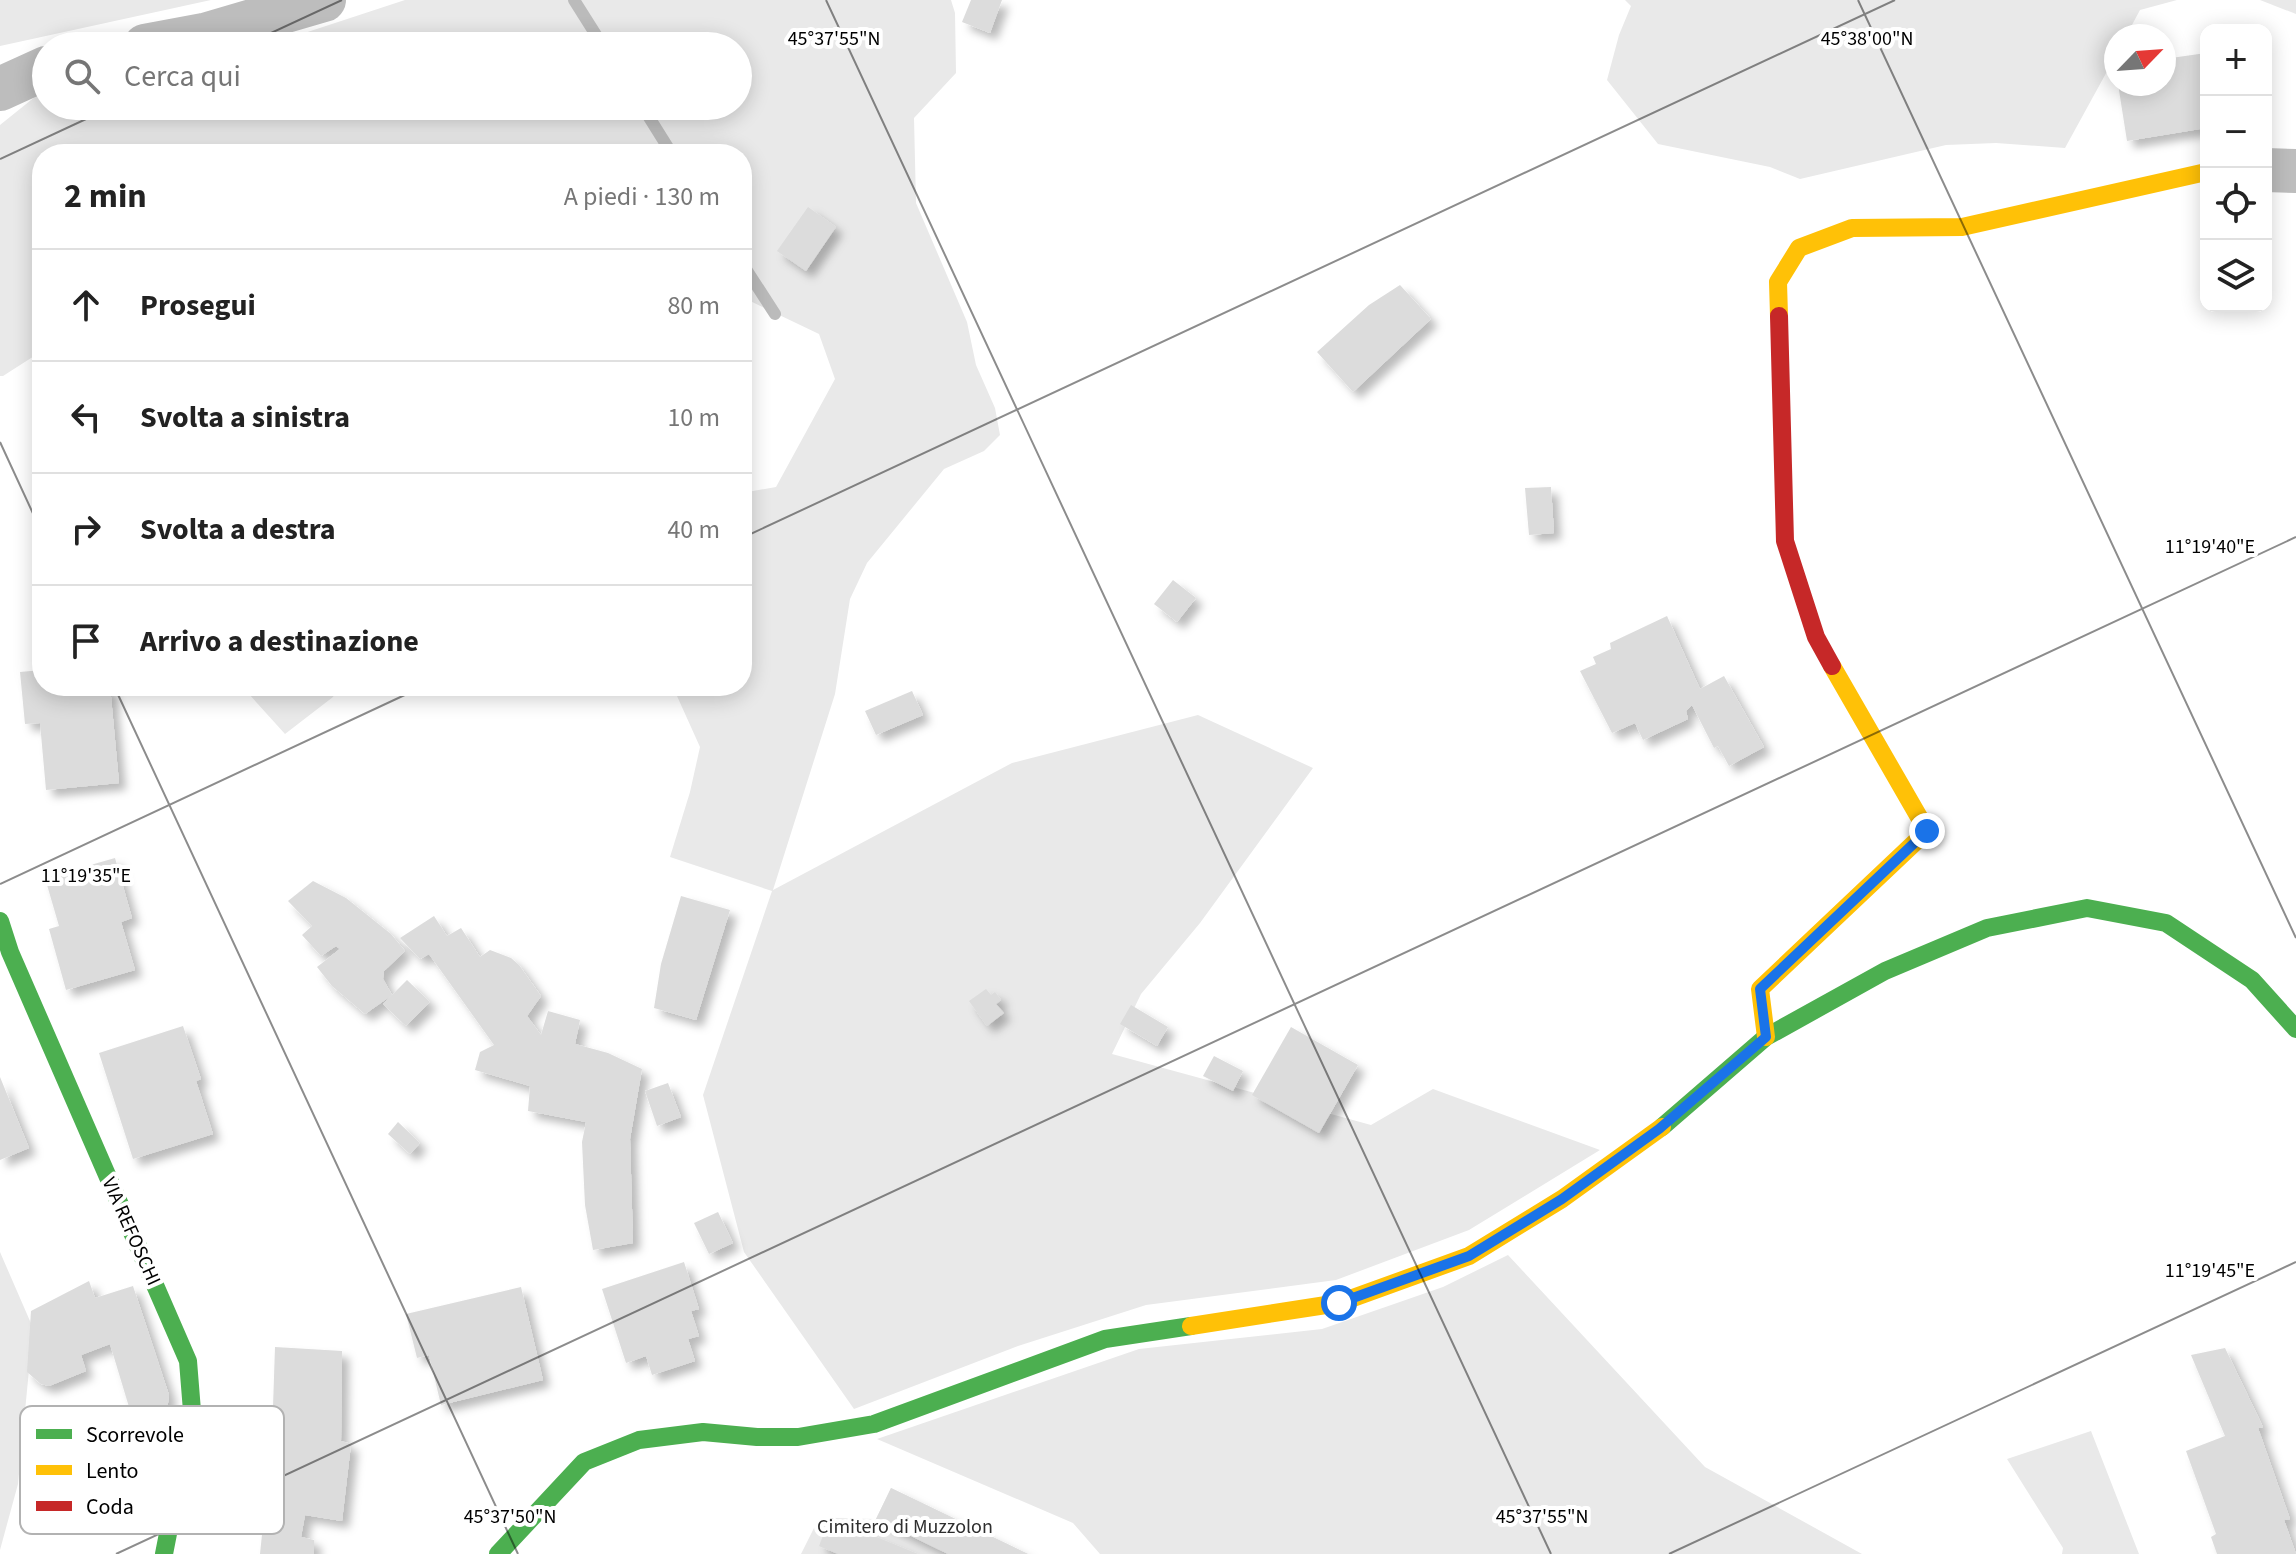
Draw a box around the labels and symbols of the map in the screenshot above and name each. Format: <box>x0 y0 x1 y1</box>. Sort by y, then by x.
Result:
north arrow <box>2104 24 2176 96</box>
text: 45°37'55"N <box>788 25 880 53</box>
text: 45°38'00"N <box>1821 25 1913 53</box>
text: 11°19'40"E <box>2165 533 2255 561</box>
route end <box>1909 813 1945 849</box>
text: 11°19'35"E <box>41 862 131 890</box>
street label: VIA REFOSCHI <box>95 1173 167 1290</box>
text: 11°19'45"E <box>2165 1257 2255 1285</box>
route start <box>1321 1285 1357 1321</box>
legend <box>20 1406 284 1534</box>
text: Scorrevole <box>86 1419 184 1451</box>
text: Lento <box>86 1455 138 1487</box>
text: Coda <box>86 1491 134 1523</box>
text: 45°37'50"N <box>464 1503 556 1531</box>
text: 45°37'55"N <box>1496 1503 1588 1531</box>
park label: Cimitero di Muzzolon <box>817 1513 993 1541</box>

